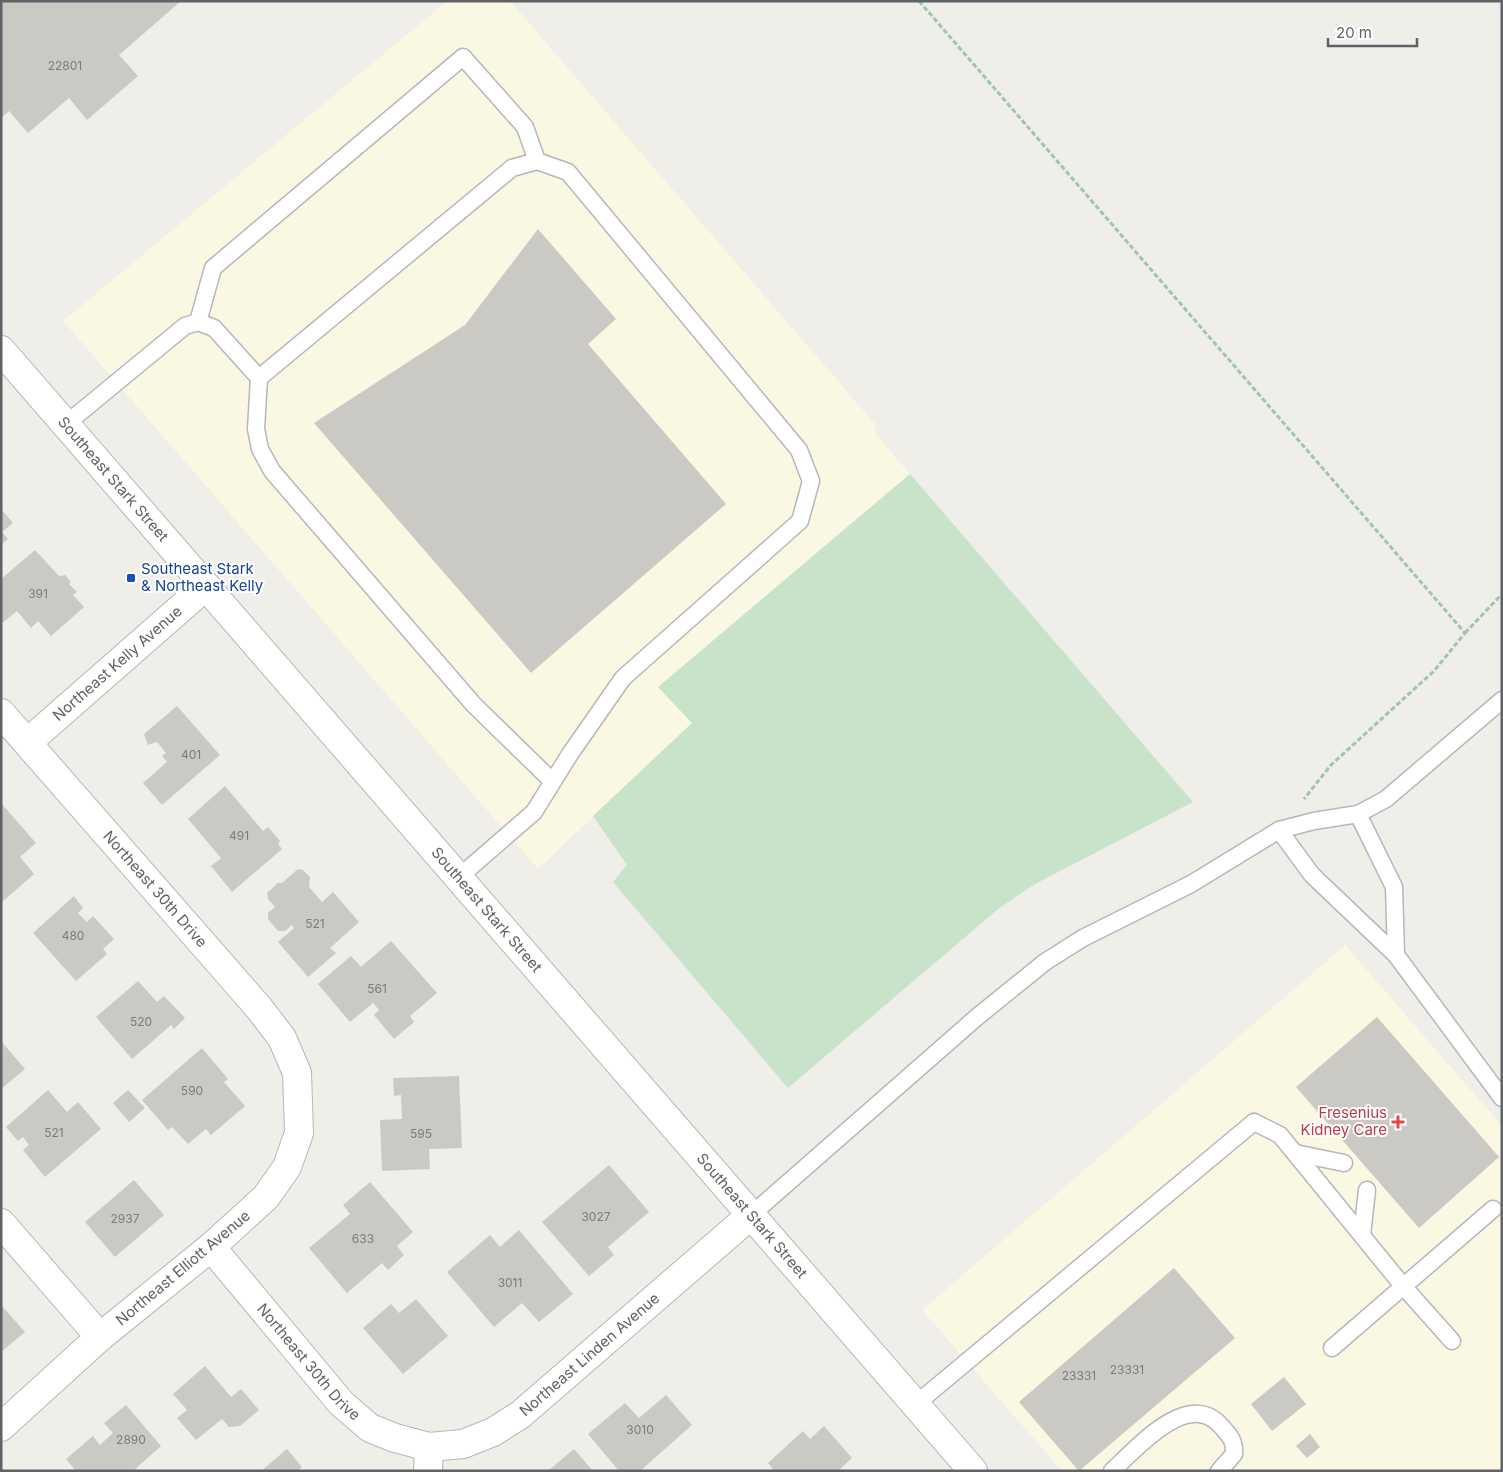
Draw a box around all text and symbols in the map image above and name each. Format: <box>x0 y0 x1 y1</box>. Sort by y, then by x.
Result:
scale bar <box>1328 15 1417 47</box>
text: 20 m <box>1336 23 1372 42</box>
house number: 22801 <box>48 58 82 73</box>
street label: Southeast Stark Street <box>54 412 173 545</box>
place label: Southeast Stark & Northeast Kelly <box>141 559 264 595</box>
marker: Southeast Stark & Northeast Kelly <box>125 572 137 584</box>
house number: 391 <box>28 586 48 601</box>
street label: Northeast Kelly Avenue <box>49 602 186 725</box>
house number: 401 <box>181 747 201 762</box>
street label: Northeast 30th Drive <box>99 827 211 951</box>
house number: 491 <box>229 828 249 843</box>
street label: Southeast Stark Street <box>427 843 546 976</box>
house number: 521 <box>305 916 325 931</box>
house number: 480 <box>62 928 84 943</box>
house number: 561 <box>367 981 387 996</box>
house number: 520 <box>130 1014 152 1029</box>
house number: 590 <box>181 1083 203 1098</box>
place label: Fresenius Kidney Care <box>1300 1103 1387 1139</box>
marker: Fresenius Kidney Care <box>1391 1115 1405 1129</box>
house number: 521 <box>44 1125 64 1140</box>
house number: 595 <box>410 1126 432 1141</box>
street label: Southeast Stark Street <box>693 1149 812 1282</box>
street label: Northeast Elliott Avenue <box>112 1206 254 1329</box>
house number: 3027 <box>581 1209 611 1224</box>
house number: 2937 <box>111 1211 140 1226</box>
house number: 633 <box>352 1231 374 1246</box>
house number: 3011 <box>498 1275 522 1290</box>
street label: Northeast Linden Avenue <box>515 1288 663 1420</box>
street label: Northeast 30th Drive <box>253 1300 364 1424</box>
house number: 23331 <box>1110 1362 1144 1377</box>
house number: 23331 <box>1062 1368 1096 1383</box>
house number: 3010 <box>626 1422 654 1437</box>
house number: 2890 <box>116 1432 146 1447</box>

